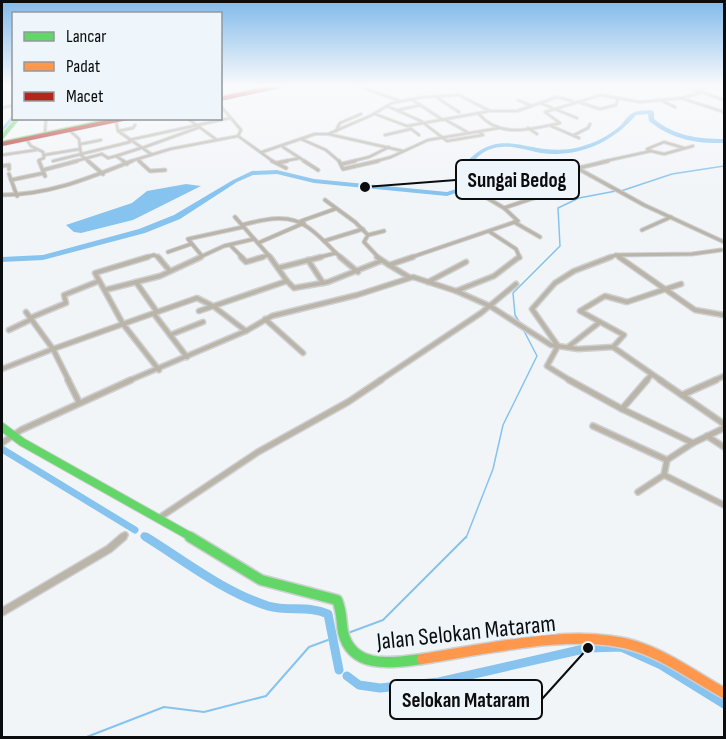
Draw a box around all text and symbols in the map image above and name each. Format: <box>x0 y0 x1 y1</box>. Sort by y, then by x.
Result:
legend <box>12 12 222 120</box>
text: Lancar <box>66 26 106 47</box>
text: Padat <box>66 56 101 77</box>
text: Macet <box>66 86 104 107</box>
callout: Sungai Bedog <box>456 160 579 199</box>
text: Sungai Bedog <box>468 168 567 193</box>
street label: Jalan Selokan Mataram <box>374 609 557 656</box>
callout: Selokan Mataram <box>390 680 542 719</box>
text: Selokan Mataram <box>402 688 530 713</box>

